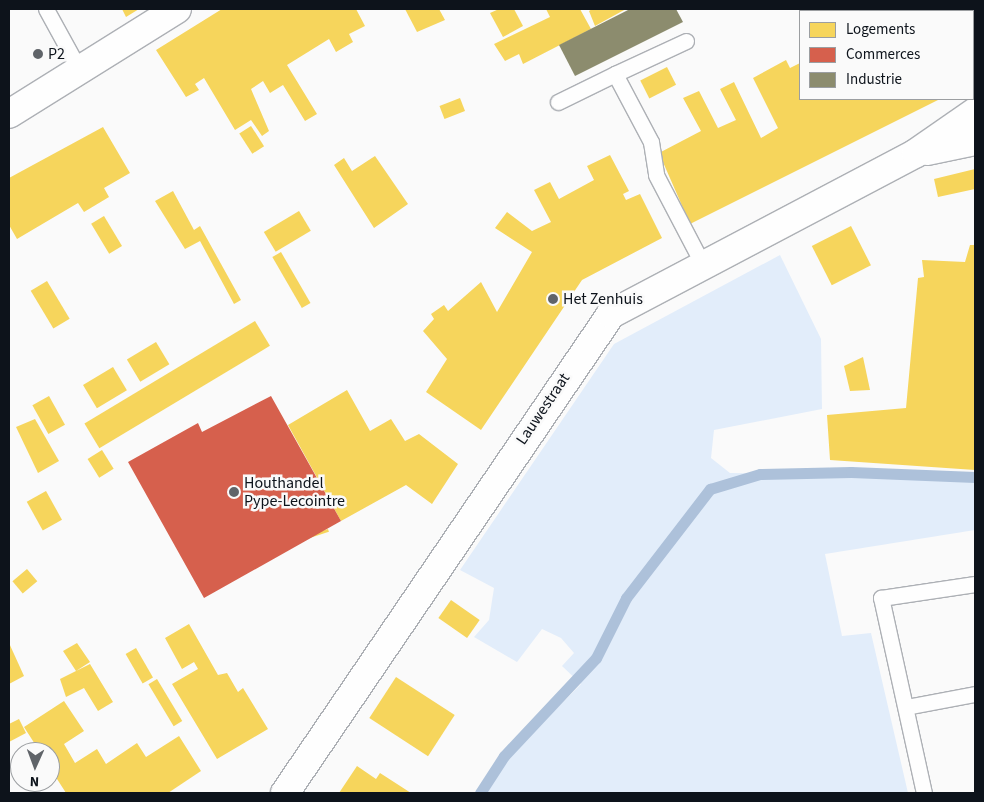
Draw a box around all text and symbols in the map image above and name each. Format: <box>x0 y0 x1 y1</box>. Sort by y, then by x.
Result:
legend <box>799 10 974 100</box>
text: Logements <box>846 19 915 40</box>
place label: P2 <box>48 44 65 64</box>
text: Commerces <box>846 44 920 65</box>
marker: P2 <box>32 48 44 60</box>
text: Industrie <box>846 69 902 90</box>
place label: Het Zenhuis <box>563 289 643 309</box>
marker: Het Zenhuis <box>547 293 559 305</box>
street label: Lauwestraat <box>512 370 574 448</box>
place label: Houthandel Pype-Lecointre <box>244 473 345 511</box>
marker: Houthandel Pype-Lecointre <box>228 486 240 498</box>
north arrow <box>10 742 60 792</box>
text: N <box>30 771 40 791</box>

